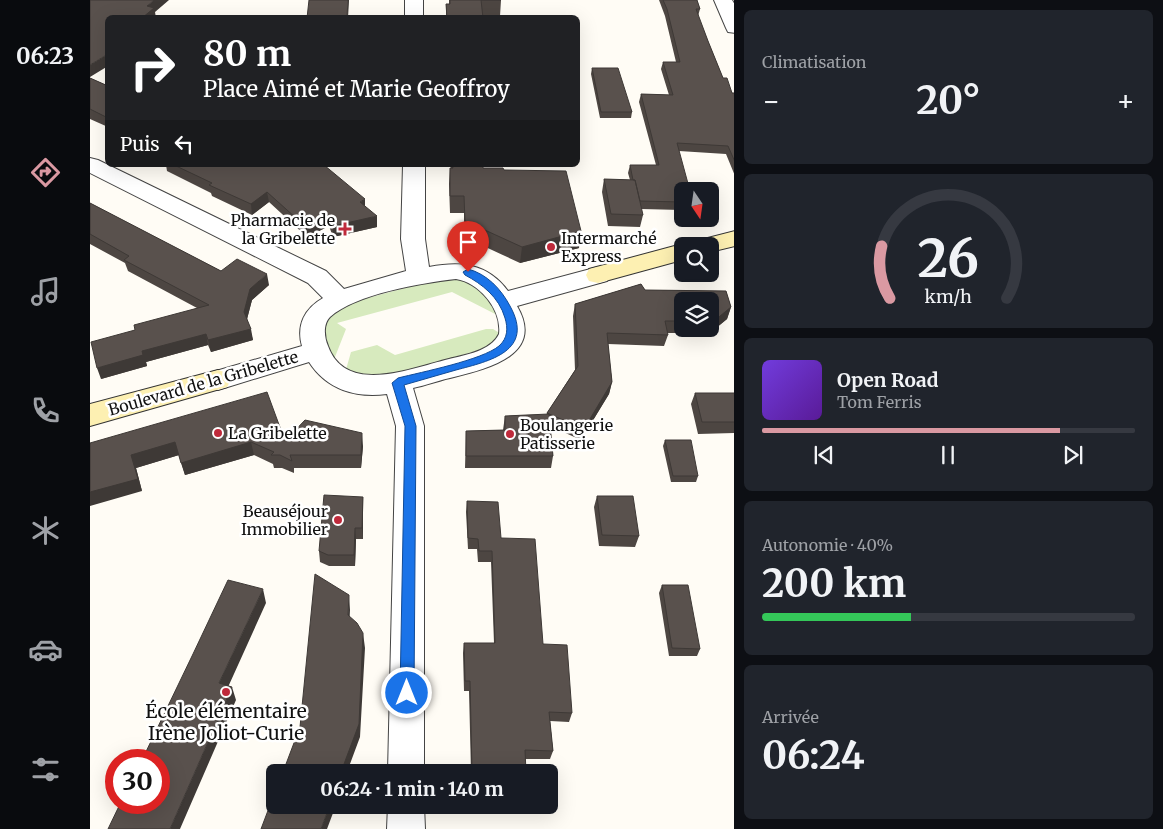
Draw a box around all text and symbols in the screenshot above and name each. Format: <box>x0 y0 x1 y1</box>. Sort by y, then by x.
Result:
text: 80 m <box>203 32 291 76</box>
icon: right <box>120 35 185 100</box>
text: 06:23 <box>16 42 74 70</box>
text: Climatisation <box>762 52 866 72</box>
text: Place Aimé et Marie Geoffroy <box>203 75 510 103</box>
text: 20° <box>916 77 981 124</box>
text: − <box>762 83 781 119</box>
text: + <box>1116 83 1135 119</box>
icon: left <box>170 130 198 158</box>
text: Puis <box>120 132 160 156</box>
icon: directions <box>28 155 63 190</box>
north arrow <box>674 182 719 228</box>
map controls <box>674 182 719 337</box>
place label: Pharmacie de la Gribelette <box>231 210 335 248</box>
pin <box>447 221 489 272</box>
marker: Pharmacie de la Gribelette <box>339 223 351 235</box>
text: 26 <box>918 226 979 291</box>
icon: arrive <box>454 228 482 256</box>
place label: Intermarché Express <box>561 228 657 266</box>
button: search <box>674 237 719 282</box>
marker: Intermarché Express <box>545 241 557 253</box>
icon: music <box>28 274 63 309</box>
text: km/h <box>925 285 972 308</box>
button: layers <box>674 292 719 337</box>
street label: Boulevard de la Gribelette <box>106 346 300 420</box>
text: Open Road <box>837 368 939 392</box>
text: Tom Ferris <box>837 392 922 412</box>
icon: phone <box>28 393 63 428</box>
place label: Boulangerie Patisserie <box>520 415 613 453</box>
place label: La Gribelette <box>228 423 327 443</box>
marker: La Gribelette <box>212 427 224 439</box>
marker: Boulangerie Patisserie <box>504 428 516 440</box>
icon: previous <box>810 441 838 469</box>
icon: pause <box>934 441 962 469</box>
icon: next <box>1059 441 1087 469</box>
place label: Beauséjour Immobilier <box>241 501 328 539</box>
icon: climate <box>28 513 63 548</box>
marker: Beauséjour Immobilier <box>332 514 344 526</box>
text: Autonomie · 40% <box>762 535 893 555</box>
text: 200 km <box>762 560 906 607</box>
icon: car <box>28 632 63 667</box>
position arrow <box>380 666 432 718</box>
marker: École élémentaire Irène Joliot-Curie <box>220 686 232 698</box>
place label: École élémentaire Irène Joliot-Curie <box>145 699 307 745</box>
text: Arrivée <box>762 707 819 727</box>
text: 06:24 <box>762 732 865 779</box>
speed limit sign: 30 <box>105 749 170 814</box>
icon: filters <box>28 752 63 787</box>
text: 06:24 · 1 min · 140 m <box>320 777 504 801</box>

